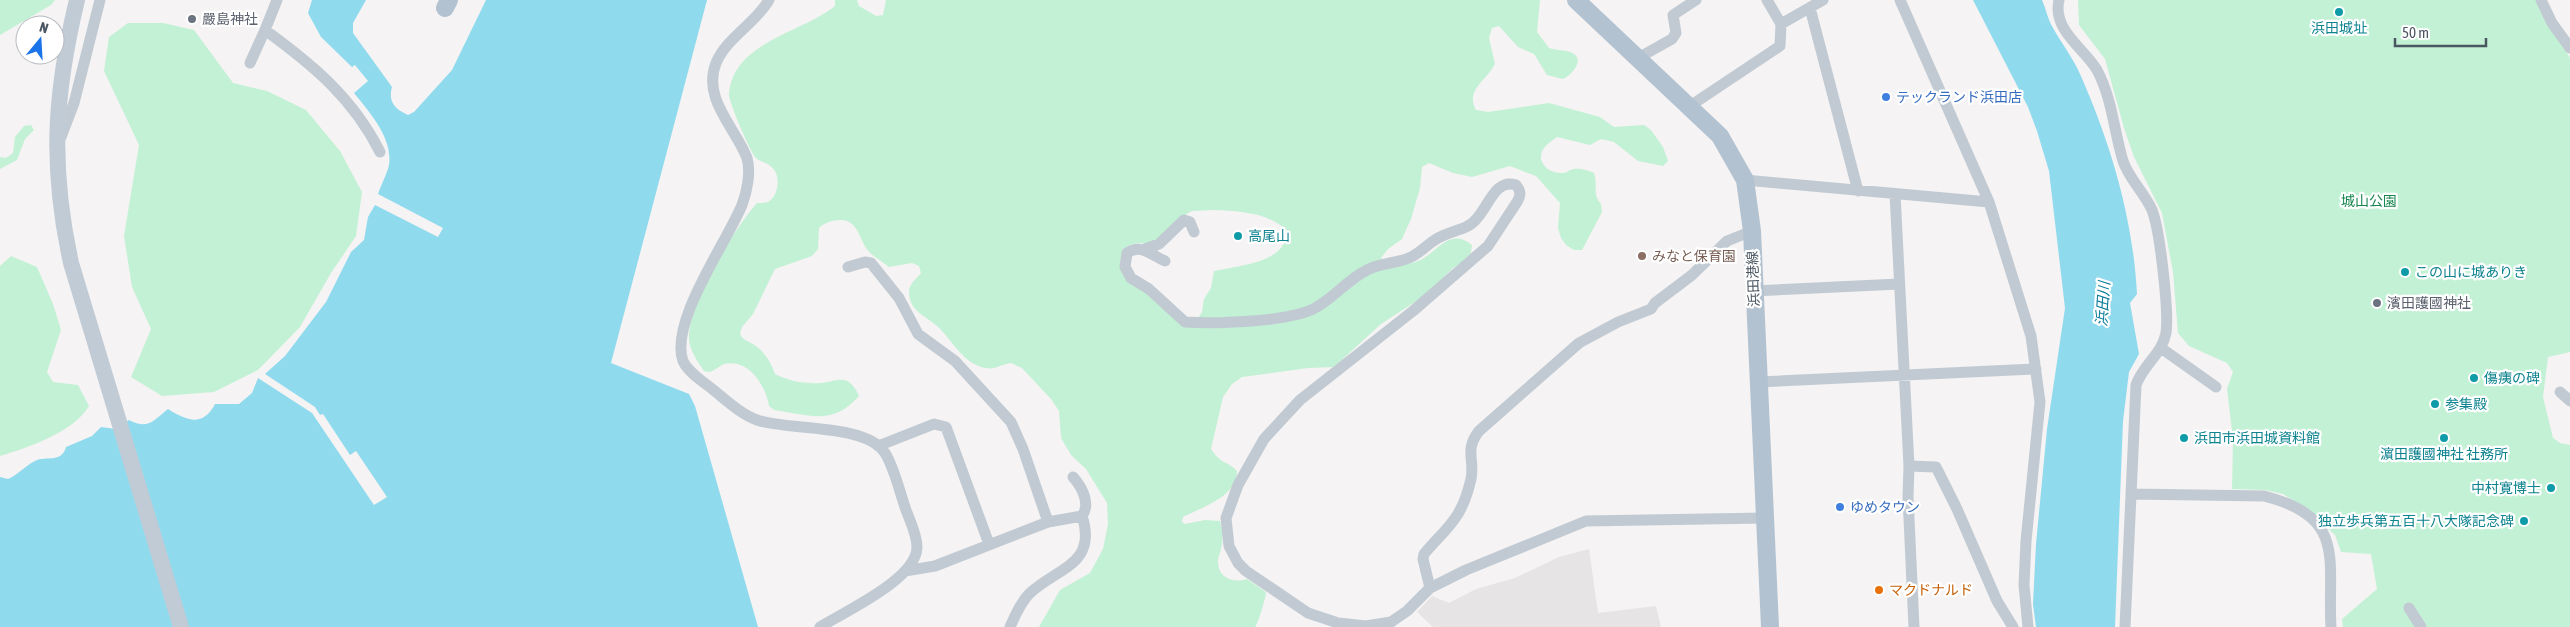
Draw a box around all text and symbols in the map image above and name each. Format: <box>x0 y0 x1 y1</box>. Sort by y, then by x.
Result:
marker: 浜田城址 <box>2333 6 2345 18</box>
place label: 嚴島神社 <box>202 11 258 27</box>
marker: 嚴島神社 <box>186 13 198 25</box>
north arrow <box>15 15 65 65</box>
scale bar <box>2395 15 2486 47</box>
text: N <box>38 19 50 37</box>
place label: 浜田城址 <box>2311 20 2367 36</box>
text: 50 m <box>2402 24 2429 41</box>
place label: テックランド浜田店 <box>1896 89 2022 105</box>
marker: テックランド浜田店 <box>1880 91 1892 103</box>
park label: 城山公園 <box>2341 193 2397 209</box>
place label: 高尾山 <box>1248 228 1290 244</box>
marker: 高尾山 <box>1232 230 1244 242</box>
place label: みなと保育園 <box>1652 248 1736 264</box>
marker: みなと保育園 <box>1636 250 1648 262</box>
street label: 浜田港線 <box>1744 251 1762 307</box>
place label: この山に城ありき <box>2415 264 2527 280</box>
marker: この山に城ありき <box>2399 266 2411 278</box>
water label: 浜田川 <box>2092 279 2113 327</box>
place label: 濱田護國神社 <box>2387 295 2471 311</box>
marker: 濱田護國神社 <box>2371 297 2383 309</box>
place label: 傷痍の碑 <box>2484 370 2540 386</box>
marker: 傷痍の碑 <box>2468 372 2480 384</box>
place label: 参集殿 <box>2445 396 2487 412</box>
marker: 参集殿 <box>2429 398 2441 410</box>
place label: 浜田市浜田城資料館 <box>2194 430 2320 446</box>
marker: 浜田市浜田城資料館 <box>2178 432 2190 444</box>
marker: 濵田護國神社 社務所 <box>2438 432 2450 444</box>
place label: 濵田護國神社 社務所 <box>2380 446 2508 462</box>
place label: 中村寛博士 <box>2471 480 2541 496</box>
marker: 中村寛博士 <box>2545 482 2557 494</box>
place label: ゆめタウン <box>1850 499 1920 515</box>
marker: ゆめタウン <box>1834 501 1846 513</box>
place label: 独立歩兵第五百十八大隊記念碑 <box>2318 513 2514 529</box>
marker: 独立歩兵第五百十八大隊記念碑 <box>2518 515 2530 527</box>
place label: マクドナルド <box>1889 582 1973 598</box>
marker: マクドナルド <box>1873 584 1885 596</box>

